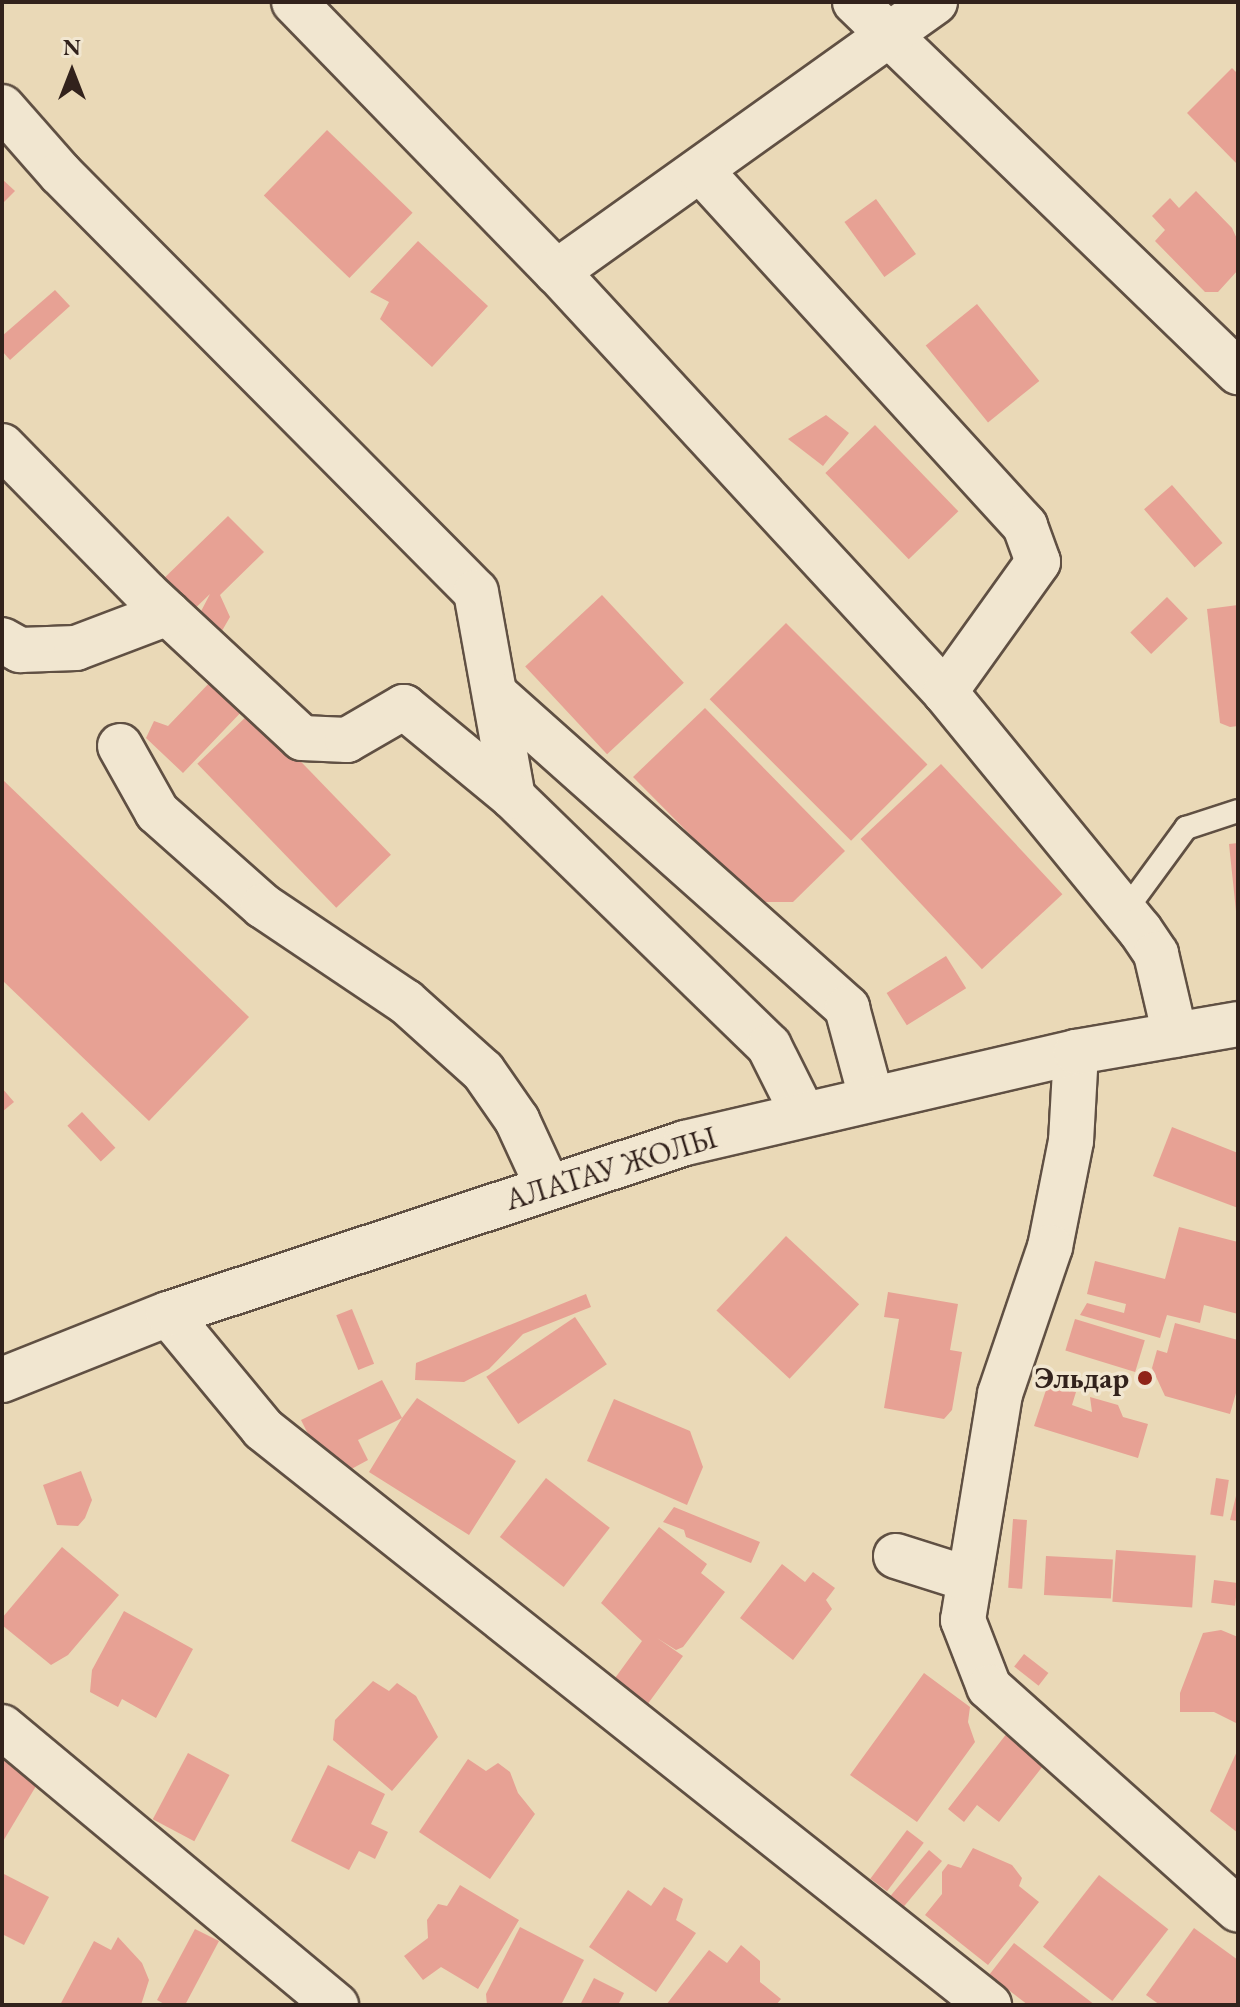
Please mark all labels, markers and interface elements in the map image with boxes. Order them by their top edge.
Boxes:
north arrow [32,32,112,112]
text: N [63,33,81,62]
street label: АЛАТАУ ЖОЛЫ [501,1120,721,1218]
place label: Эльдар [1034,1360,1129,1396]
marker: Эльдар [1136,1369,1154,1387]

